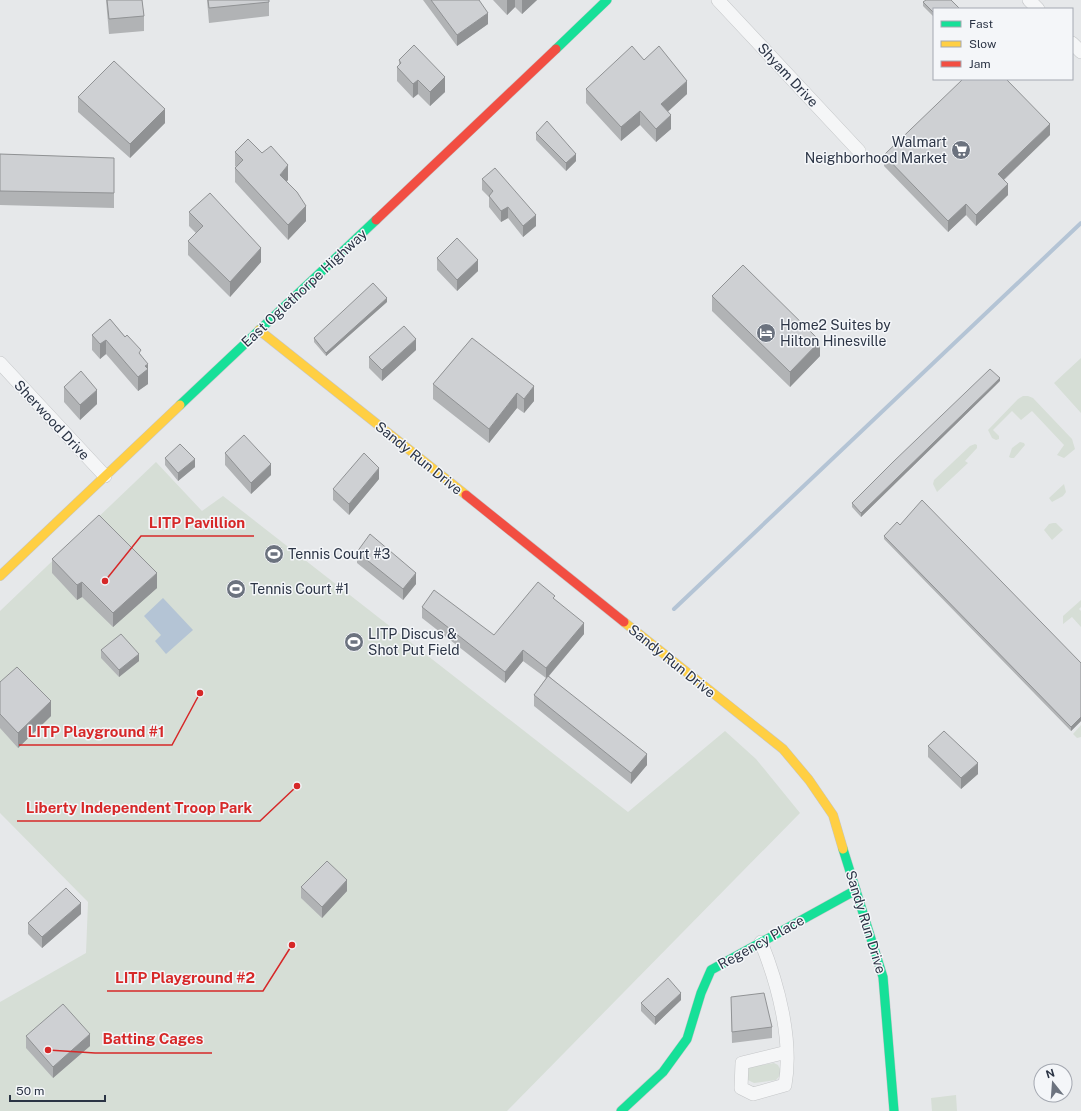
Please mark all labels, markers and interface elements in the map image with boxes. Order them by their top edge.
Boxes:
legend [933,8,1073,80]
text: Fast [969,17,994,31]
text: Slow [969,37,997,51]
street label: Shyam Drive [754,40,822,110]
text: Jam [969,57,991,71]
place label: Walmart Neighborhood Market [805,134,947,166]
supermarket icon: Walmart Neighborhood Market [950,139,972,161]
street label: East Oglethorpe Highway [238,225,370,350]
place label: Home2 Suites by Hilton Hinesville [780,317,891,349]
hotel icon: Home2 Suites by Hilton Hinesville [755,322,777,344]
street label: Sherwood Drive [11,377,93,463]
street label: Sandy Run Drive [372,418,466,498]
callout: LITP Pavillion [141,509,254,536]
text: LITP Pavillion [149,514,245,531]
sports icon: Tennis Court #3 [263,543,285,565]
place label: Tennis Court #3 [288,546,391,562]
sports icon: Tennis Court #1 [225,578,247,600]
place label: Tennis Court #1 [250,581,349,597]
street label: Sandy Run Drive [625,621,719,701]
place label: LITP Discus & Shot Put Field [368,626,460,658]
sports icon: LITP Discus & Shot Put Field [343,631,365,653]
callout: LITP Playground #1 [19,718,172,745]
text: LITP Playground #1 [28,723,164,740]
callout: Liberty Independent Troop Park [17,794,260,821]
text: Liberty Independent Troop Park [26,799,252,816]
street label: Sandy Run Drive [843,869,889,976]
street label: Regency Place [715,912,807,972]
callout: LITP Playground #2 [107,964,263,991]
text: LITP Playground #2 [115,969,255,986]
callout: Batting Cages [95,1026,212,1053]
text: Batting Cages [102,1030,204,1047]
north arrow [1033,1063,1073,1103]
text: N [1044,1066,1056,1080]
scale bar [10,1077,105,1103]
text: 50 m [16,1084,44,1098]

